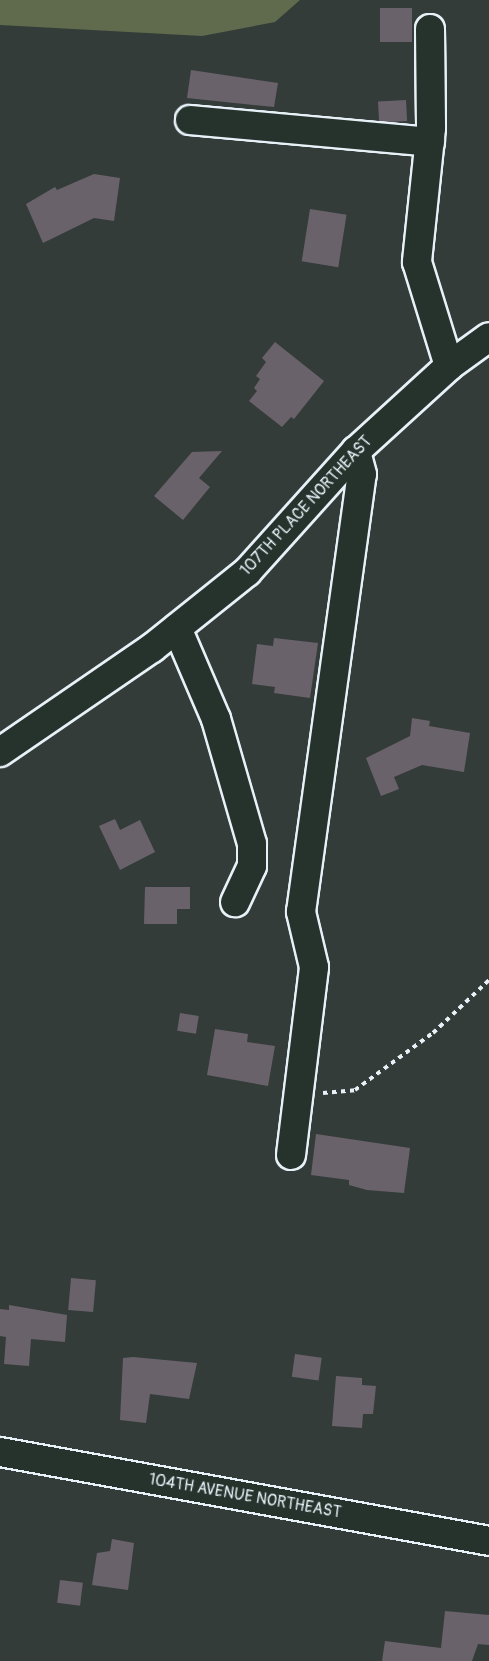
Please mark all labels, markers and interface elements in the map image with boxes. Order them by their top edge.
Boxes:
street label: 107TH PLACE NORTHEAST [236,432,376,580]
street label: 104TH AVENUE NORTHEAST [147,1470,343,1522]

